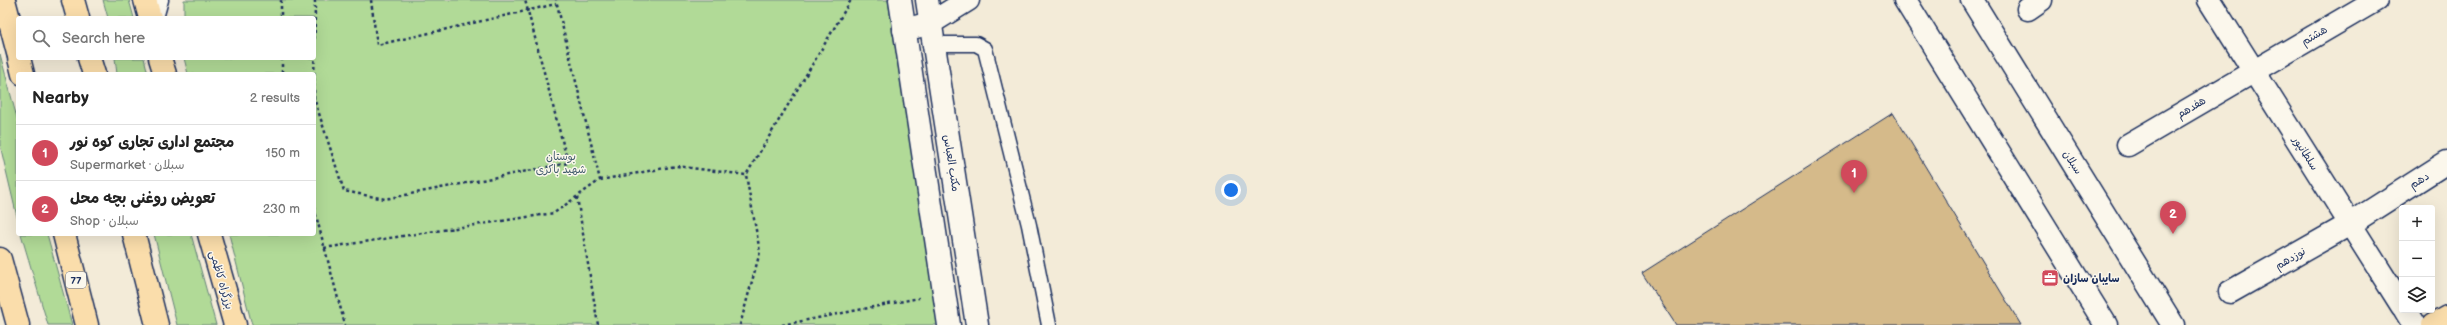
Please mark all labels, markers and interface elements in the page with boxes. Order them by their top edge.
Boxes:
search box [16,16,316,60]
street label: هشتم [2299,23,2331,50]
icon: search [30,27,52,49]
text: Search here [62,29,145,48]
text: Nearby [32,88,89,108]
text: 2 results [250,90,300,106]
street label: هفدهم [2174,94,2209,123]
text: مجتمع اداری تجاری کوه نور [70,133,234,152]
street label: سلطانپور [2289,133,2321,173]
street label: مکتب العباس [940,134,962,193]
text: 1 [42,145,48,161]
text: 150 m [266,145,300,161]
street label: سبلان [2059,148,2085,177]
park label: بوستان شهید باکری [536,150,586,177]
text: Supermarket · سبلان [70,157,185,173]
pin: 1 [1841,160,1867,193]
street label: دهم [2407,169,2433,193]
your location [1221,180,1241,200]
text: تعویض روغنی بچه محل [70,189,215,208]
text: 2 [41,201,49,217]
text: 230 m [263,201,300,217]
pin: 2 [2160,201,2186,234]
map controls [2399,205,2435,313]
button: + [2399,205,2435,241]
text: Shop · سبلان [70,213,139,229]
button: − [2399,241,2435,277]
street label: نوزدهم [2273,245,2309,274]
street label: بزرگراه کاظمی [206,249,236,311]
office icon: سایبان سازان [2040,268,2060,288]
road number: 77 [66,272,86,288]
place label: سایبان سازان [2063,272,2120,285]
button: layers [2399,277,2435,313]

